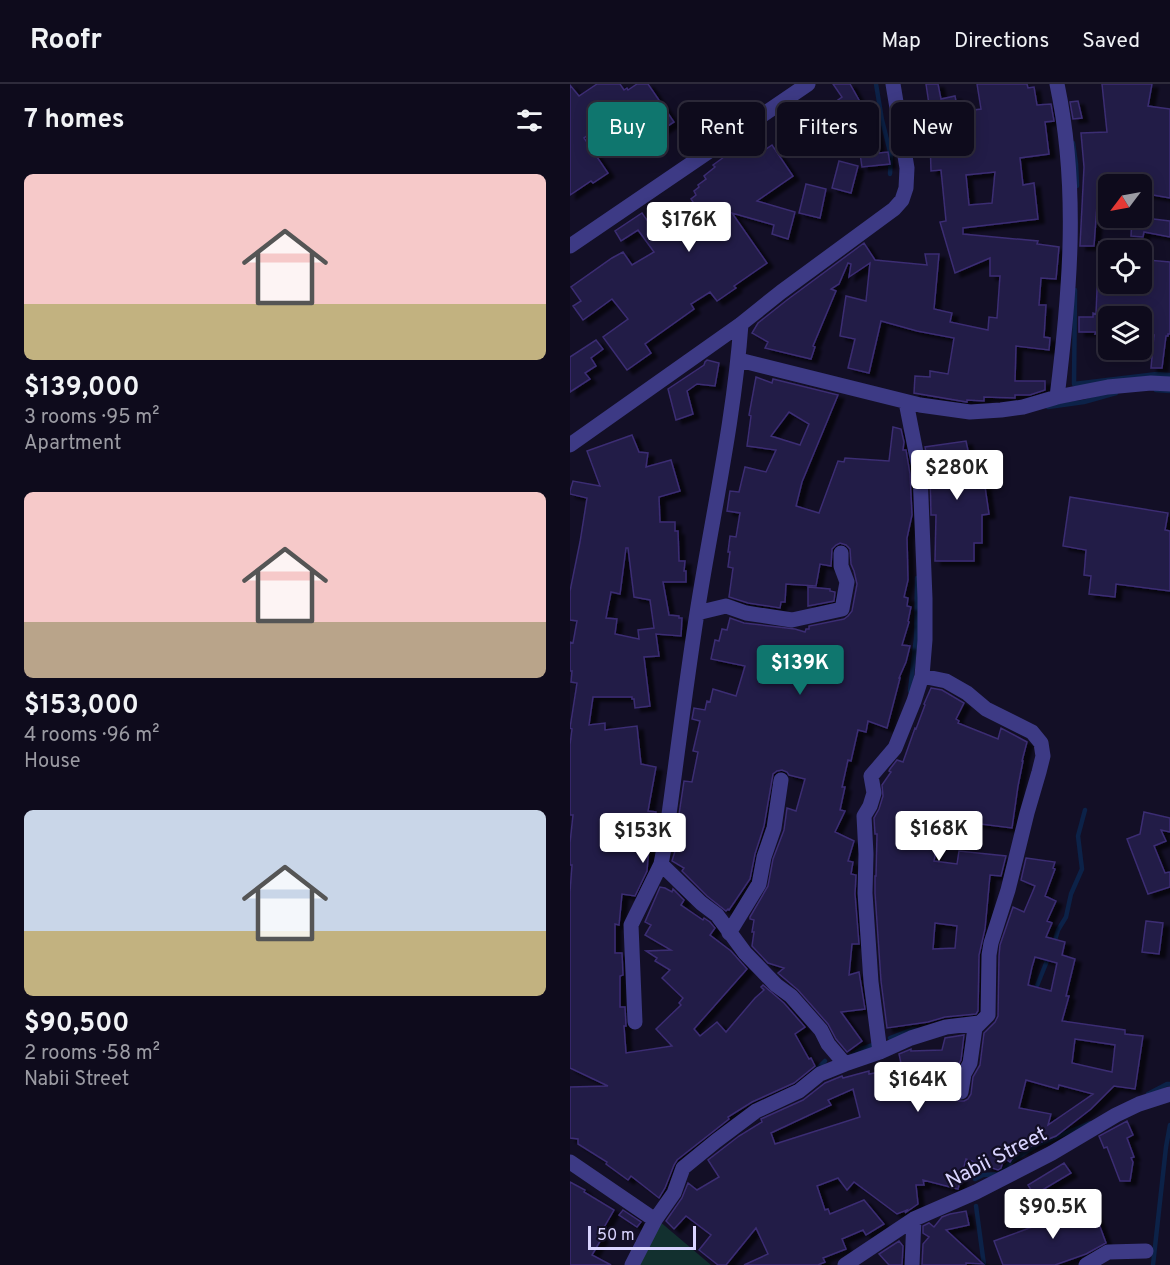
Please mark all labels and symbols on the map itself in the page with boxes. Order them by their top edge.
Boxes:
north arrow [1098,174,1152,228]
pin: $176K [647,202,731,253]
pin: $280K [915,450,999,501]
pin: $139K [758,645,842,696]
pin: $168K [897,811,981,862]
pin: $153K [601,813,685,864]
pin: $164K [876,1062,960,1113]
street label: Nabii Street [941,1121,1052,1195]
pin: $90.5K [1004,1189,1102,1240]
scale bar [588,1223,696,1250]

